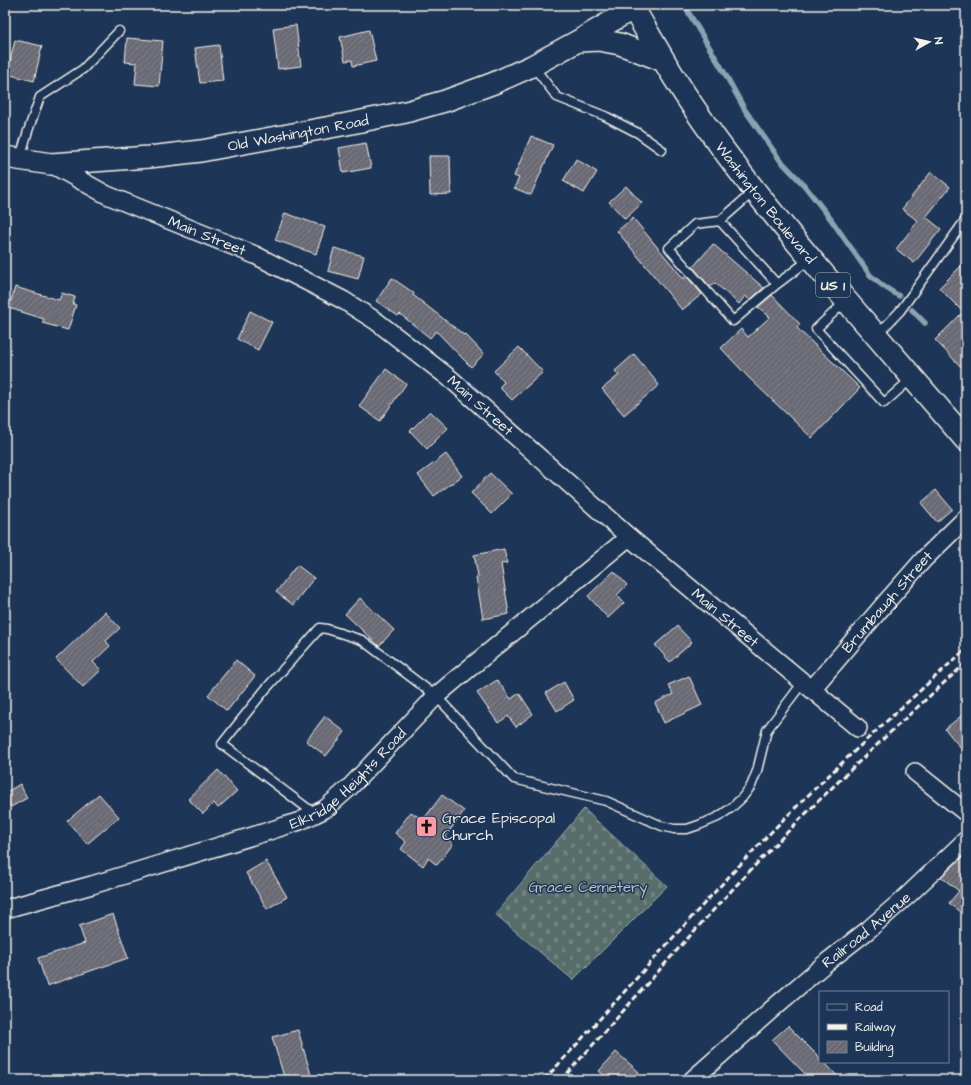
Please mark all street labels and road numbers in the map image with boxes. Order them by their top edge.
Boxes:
street label: Old Washington Road [226,110,371,157]
street label: Washington Boulevard [710,138,821,269]
street label: Main Street [165,211,249,261]
road number: US 1 [816,273,850,297]
street label: Main Street [442,371,518,441]
street label: Brumbaugh Street [837,546,938,658]
street label: Main Street [687,583,763,652]
street label: Elkridge Heights Road [287,723,412,835]
street label: Railroad Avenue [818,887,916,973]

